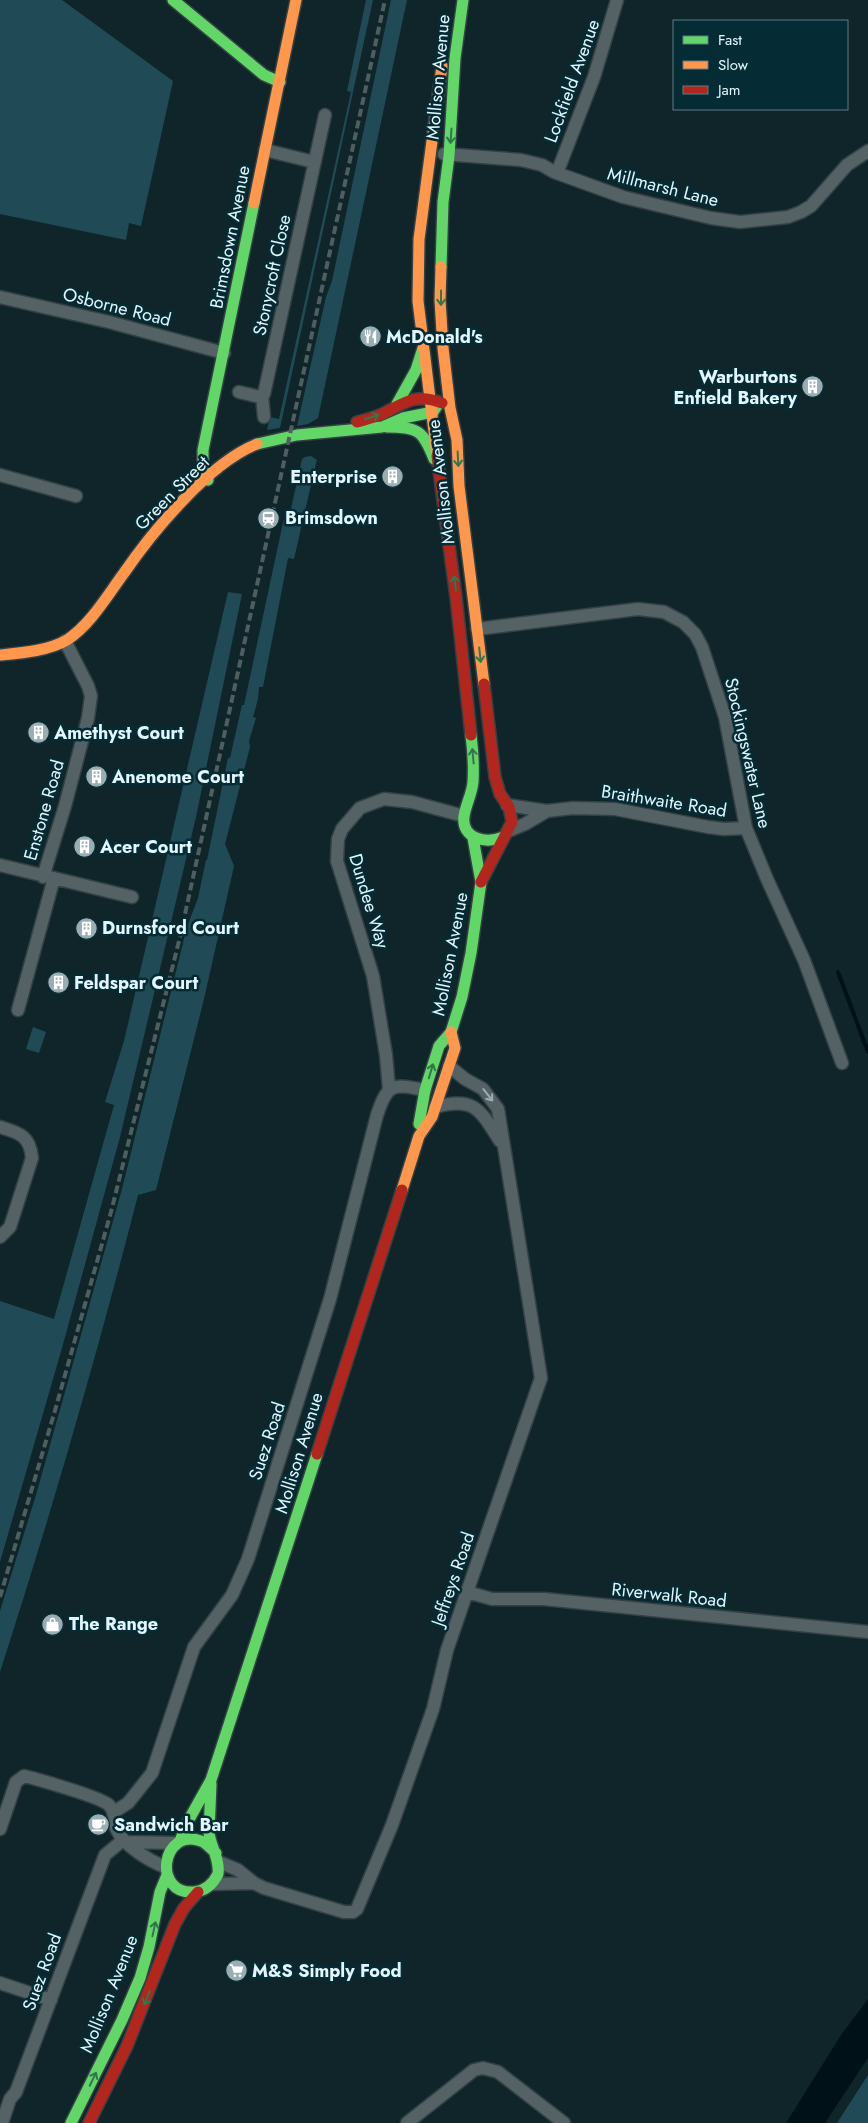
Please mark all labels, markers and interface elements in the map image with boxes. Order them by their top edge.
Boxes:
street label: Mollison Avenue [420,13,456,141]
street label: Lockfield Avenue [538,16,606,146]
legend [673,20,848,110]
text: Fast [718,29,742,51]
text: Slow [718,54,749,76]
text: Jam [716,79,741,101]
one-way arrow [446,127,456,143]
street label: Millmarsh Lane [605,161,721,213]
street label: Brimsdown Avenue [203,163,257,311]
street label: Stonycroft Close [246,212,298,338]
street label: Osborne Road [60,281,174,333]
one-way arrow [436,289,446,305]
place label: McDonald's [386,324,483,350]
restaurant icon: McDonald's [358,325,382,349]
place label: Warburtons Enfield Bakery [674,364,798,411]
building icon: Warburtons Enfield Bakery [801,375,825,399]
one-way arrow [364,411,380,421]
street label: Mollison Avenue [420,418,462,546]
street label: Green Street [129,449,216,536]
one-way arrow [453,450,463,466]
place label: Enterprise [290,464,377,490]
building icon: Enterprise [381,465,405,489]
place label: Brimsdown [285,505,378,531]
station icon: Brimsdown [257,506,281,530]
one-way arrow [449,576,459,592]
one-way arrow [475,647,485,663]
street label: Stockingswater Lane [718,675,778,831]
place label: Amethyst Court [53,720,184,746]
building icon: Amethyst Court [26,721,50,745]
one-way arrow [468,749,478,765]
street label: Enstone Road [17,757,71,863]
place label: Anenome Court [111,764,244,790]
building icon: Anenome Court [84,765,108,789]
street label: Braithwaite Road [599,778,729,824]
place label: Acer Court [99,834,192,860]
building icon: Acer Court [72,835,96,859]
street label: Dundee Way [342,850,396,952]
street label: Mollison Avenue [425,890,475,1018]
place label: Durnsford Court [102,915,239,941]
building icon: Durnsford Court [74,916,98,940]
place label: Feldspar Court [74,970,198,996]
building icon: Feldspar Court [46,971,70,995]
one-way arrow [427,1063,437,1079]
one-way arrow [482,1088,493,1101]
street label: Mollison Avenue [268,1389,330,1517]
street label: Suez Road [242,1399,292,1483]
street label: Jeffreys Road [424,1528,481,1632]
street label: Riverwalk Road [610,1576,728,1614]
place label: The Range [69,1611,158,1637]
shop icon: The Range [41,1612,65,1636]
place label: Sandwich Bar [114,1812,229,1838]
cafe icon: Sandwich Bar [86,1813,110,1837]
one-way arrow [149,1922,159,1938]
street label: Suez Road [16,1930,68,2014]
street label: Mollison Avenue [73,1931,145,2057]
place label: M&S Simply Food [252,1958,402,1984]
supermarket icon: M&S Simply Food [224,1959,248,1983]
one-way arrow [142,1990,151,2005]
one-way arrow [89,2072,98,2087]

